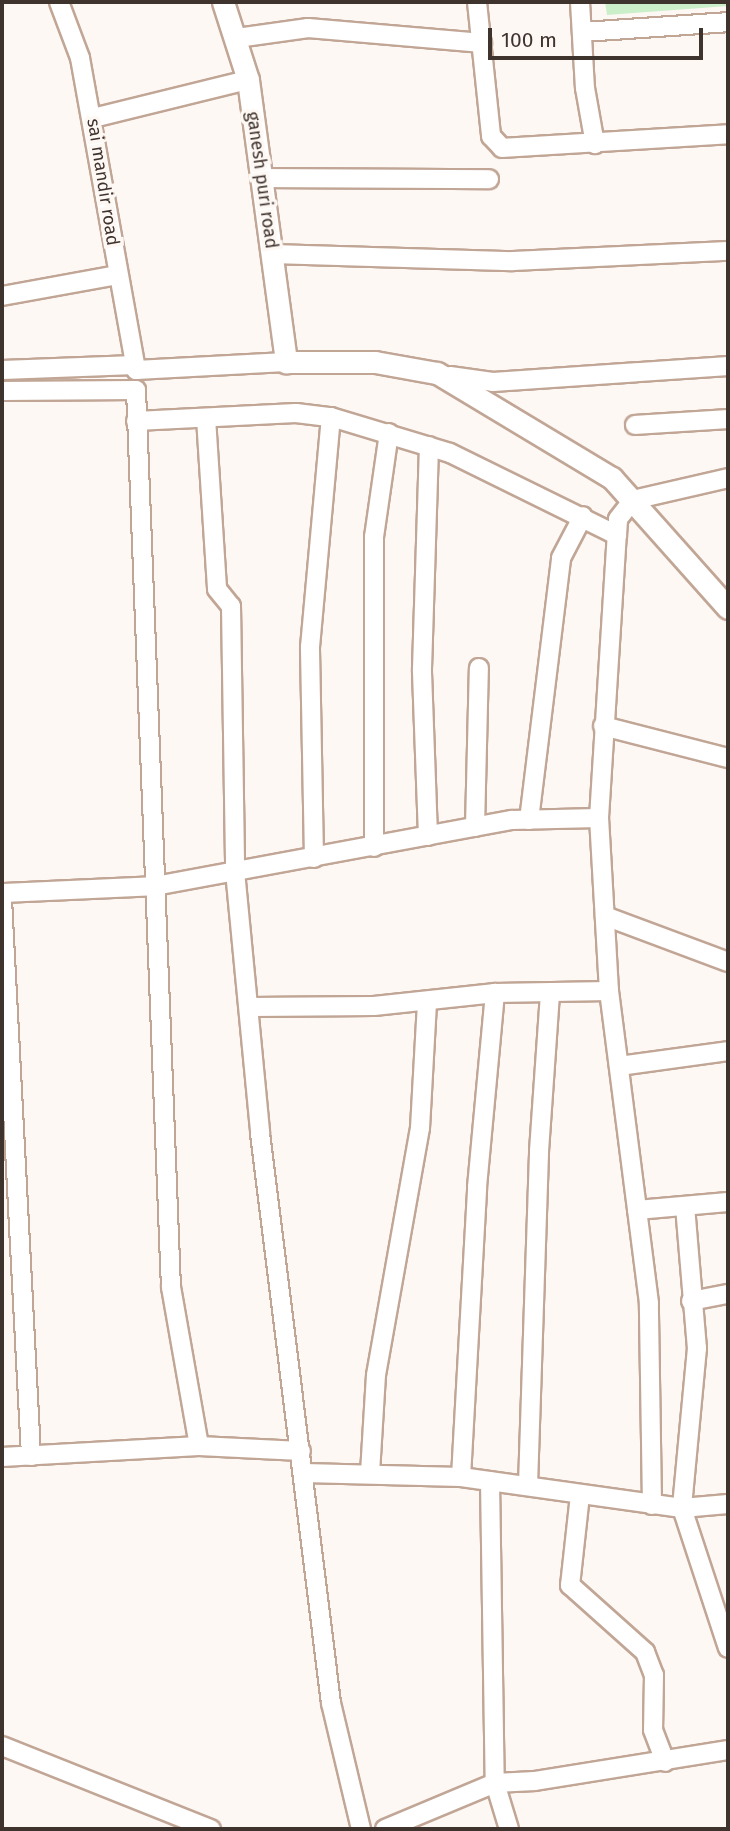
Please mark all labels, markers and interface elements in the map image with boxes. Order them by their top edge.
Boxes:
scale bar [492,14,707,58]
text: 100 m [501,27,557,53]
street label: ganesh puri road [242,110,282,250]
street label: sai mandir road [82,117,124,247]

